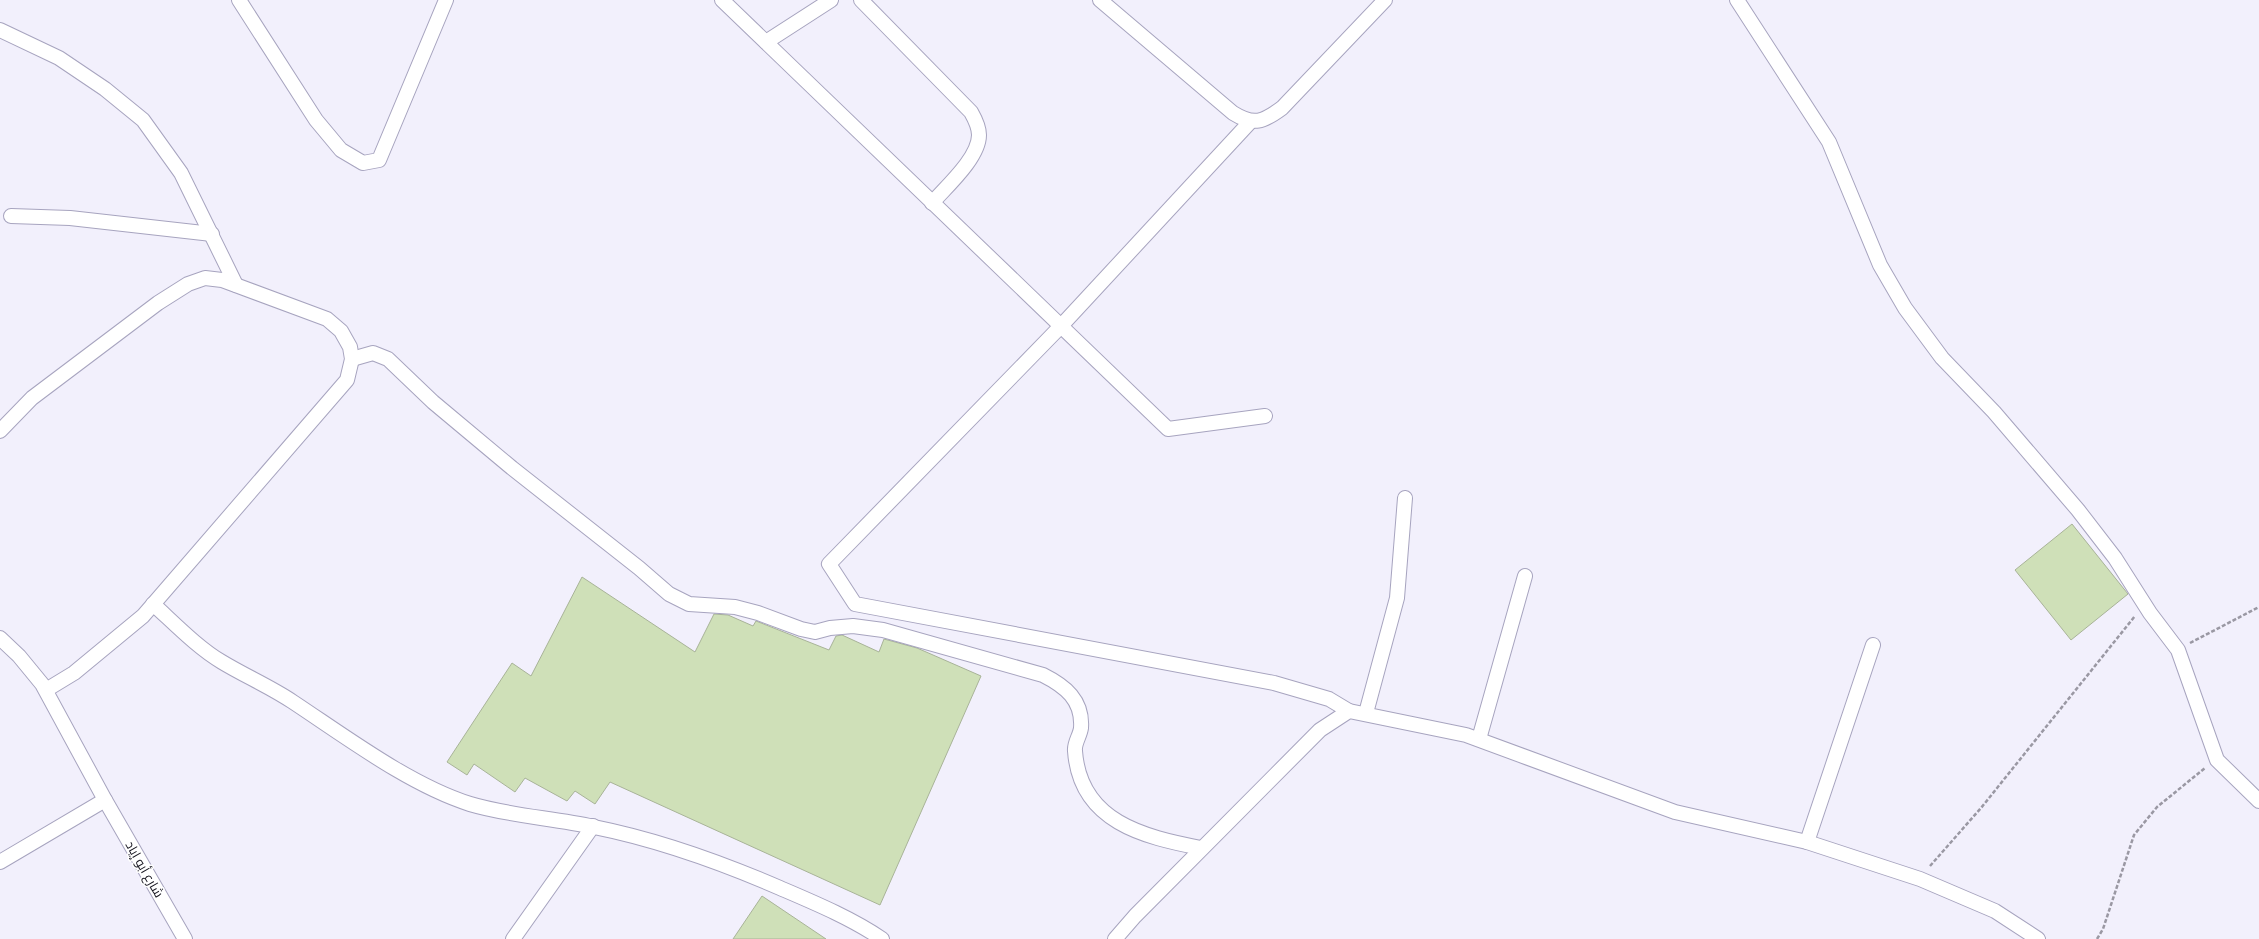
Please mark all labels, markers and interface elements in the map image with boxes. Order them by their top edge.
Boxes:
street label: شارع أبو إياد [122,838,168,901]

